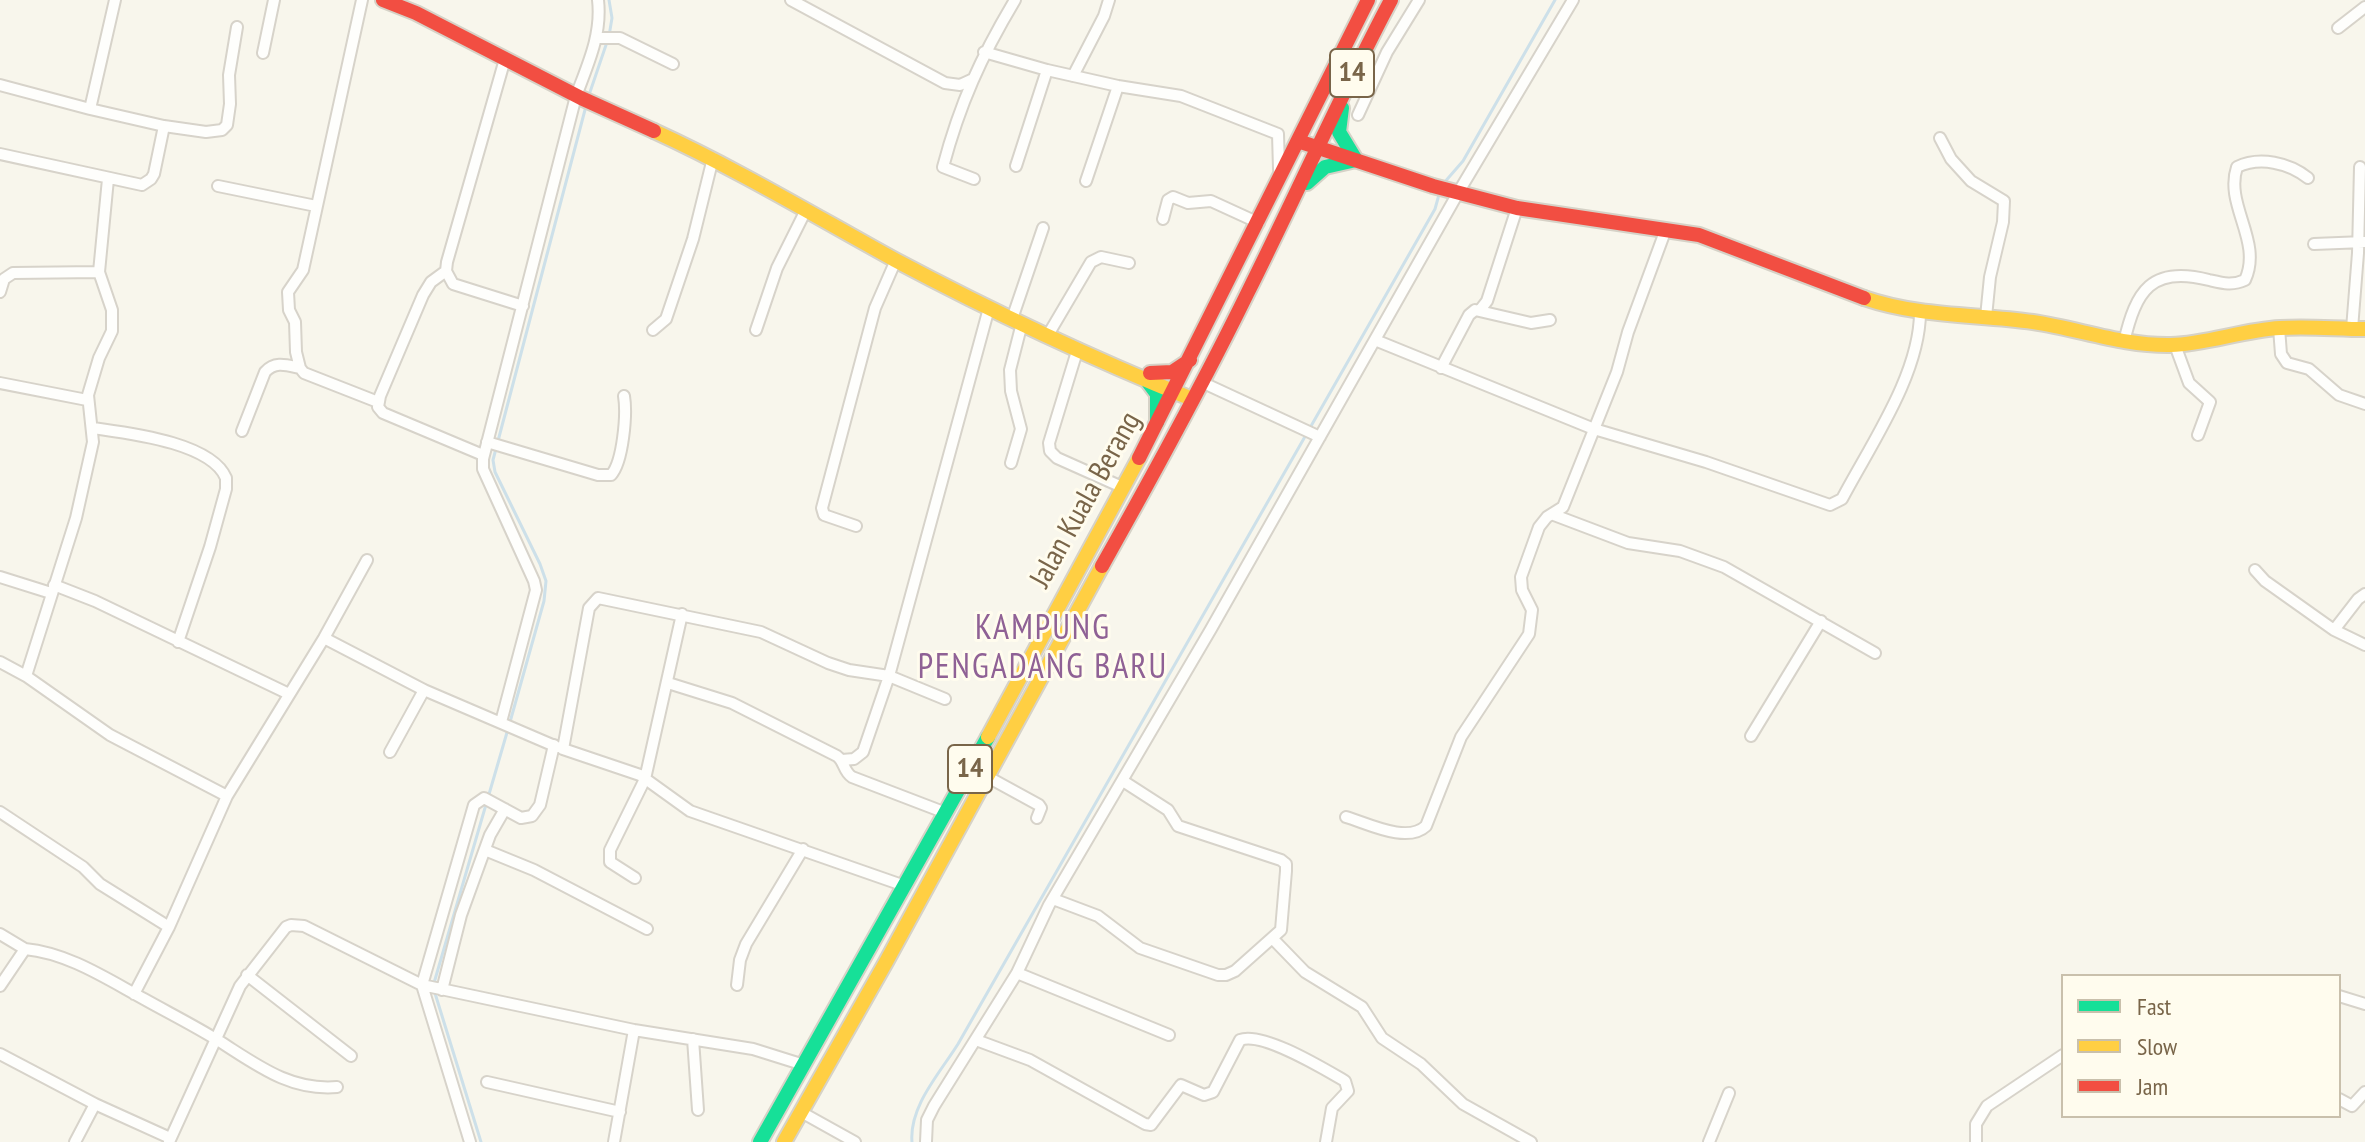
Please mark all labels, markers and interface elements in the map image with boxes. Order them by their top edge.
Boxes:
road number: 14 [1330,49,1374,97]
street label: Jalan Kuala Berang [1023,406,1149,594]
district label: KAMPUNG PENGADANG BARU [918,609,1168,688]
road number: 14 [948,745,992,793]
legend [2061,974,2341,1118]
text: Fast [2137,991,2171,1022]
text: Slow [2137,1031,2177,1062]
text: Jam [2137,1071,2168,1102]

